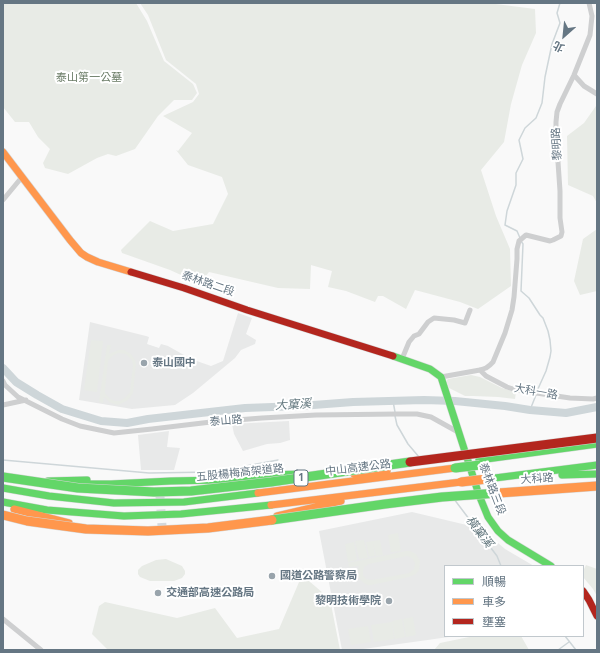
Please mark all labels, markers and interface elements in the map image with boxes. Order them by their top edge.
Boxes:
north arrow [544,16,584,56]
text: 北 [550,38,567,56]
park label: 泰山第一公墓 [56,71,122,85]
street label: 黎明路 [550,127,564,161]
street label: 泰林路二段 [180,269,236,299]
place label: 泰山國中 [152,356,196,370]
marker: 泰山國中 [139,358,149,368]
street label: 大科一路 [513,382,559,402]
water label: 大窠溪 [275,397,311,413]
street label: 泰山路 [209,413,243,429]
street label: 中山高速公路 [324,457,392,479]
street label: 泰林路三段 [476,461,508,517]
street label: 五股楊梅高架道路 [196,462,284,484]
road number: 1 [294,470,308,486]
street label: 大科路 [520,471,554,487]
water label: 橫窠溪 [462,513,496,551]
legend [444,565,584,637]
place label: 國道公路警察局 [280,569,357,583]
marker: 國道公路警察局 [267,571,277,581]
text: 順暢 [482,573,506,590]
place label: 交通部高速公路局 [166,586,254,600]
marker: 交通部高速公路局 [153,588,163,598]
text: 車多 [482,593,506,610]
place label: 黎明技術學院 [315,594,381,608]
marker: 黎明技術學院 [384,596,394,606]
text: 壅塞 [482,613,506,630]

